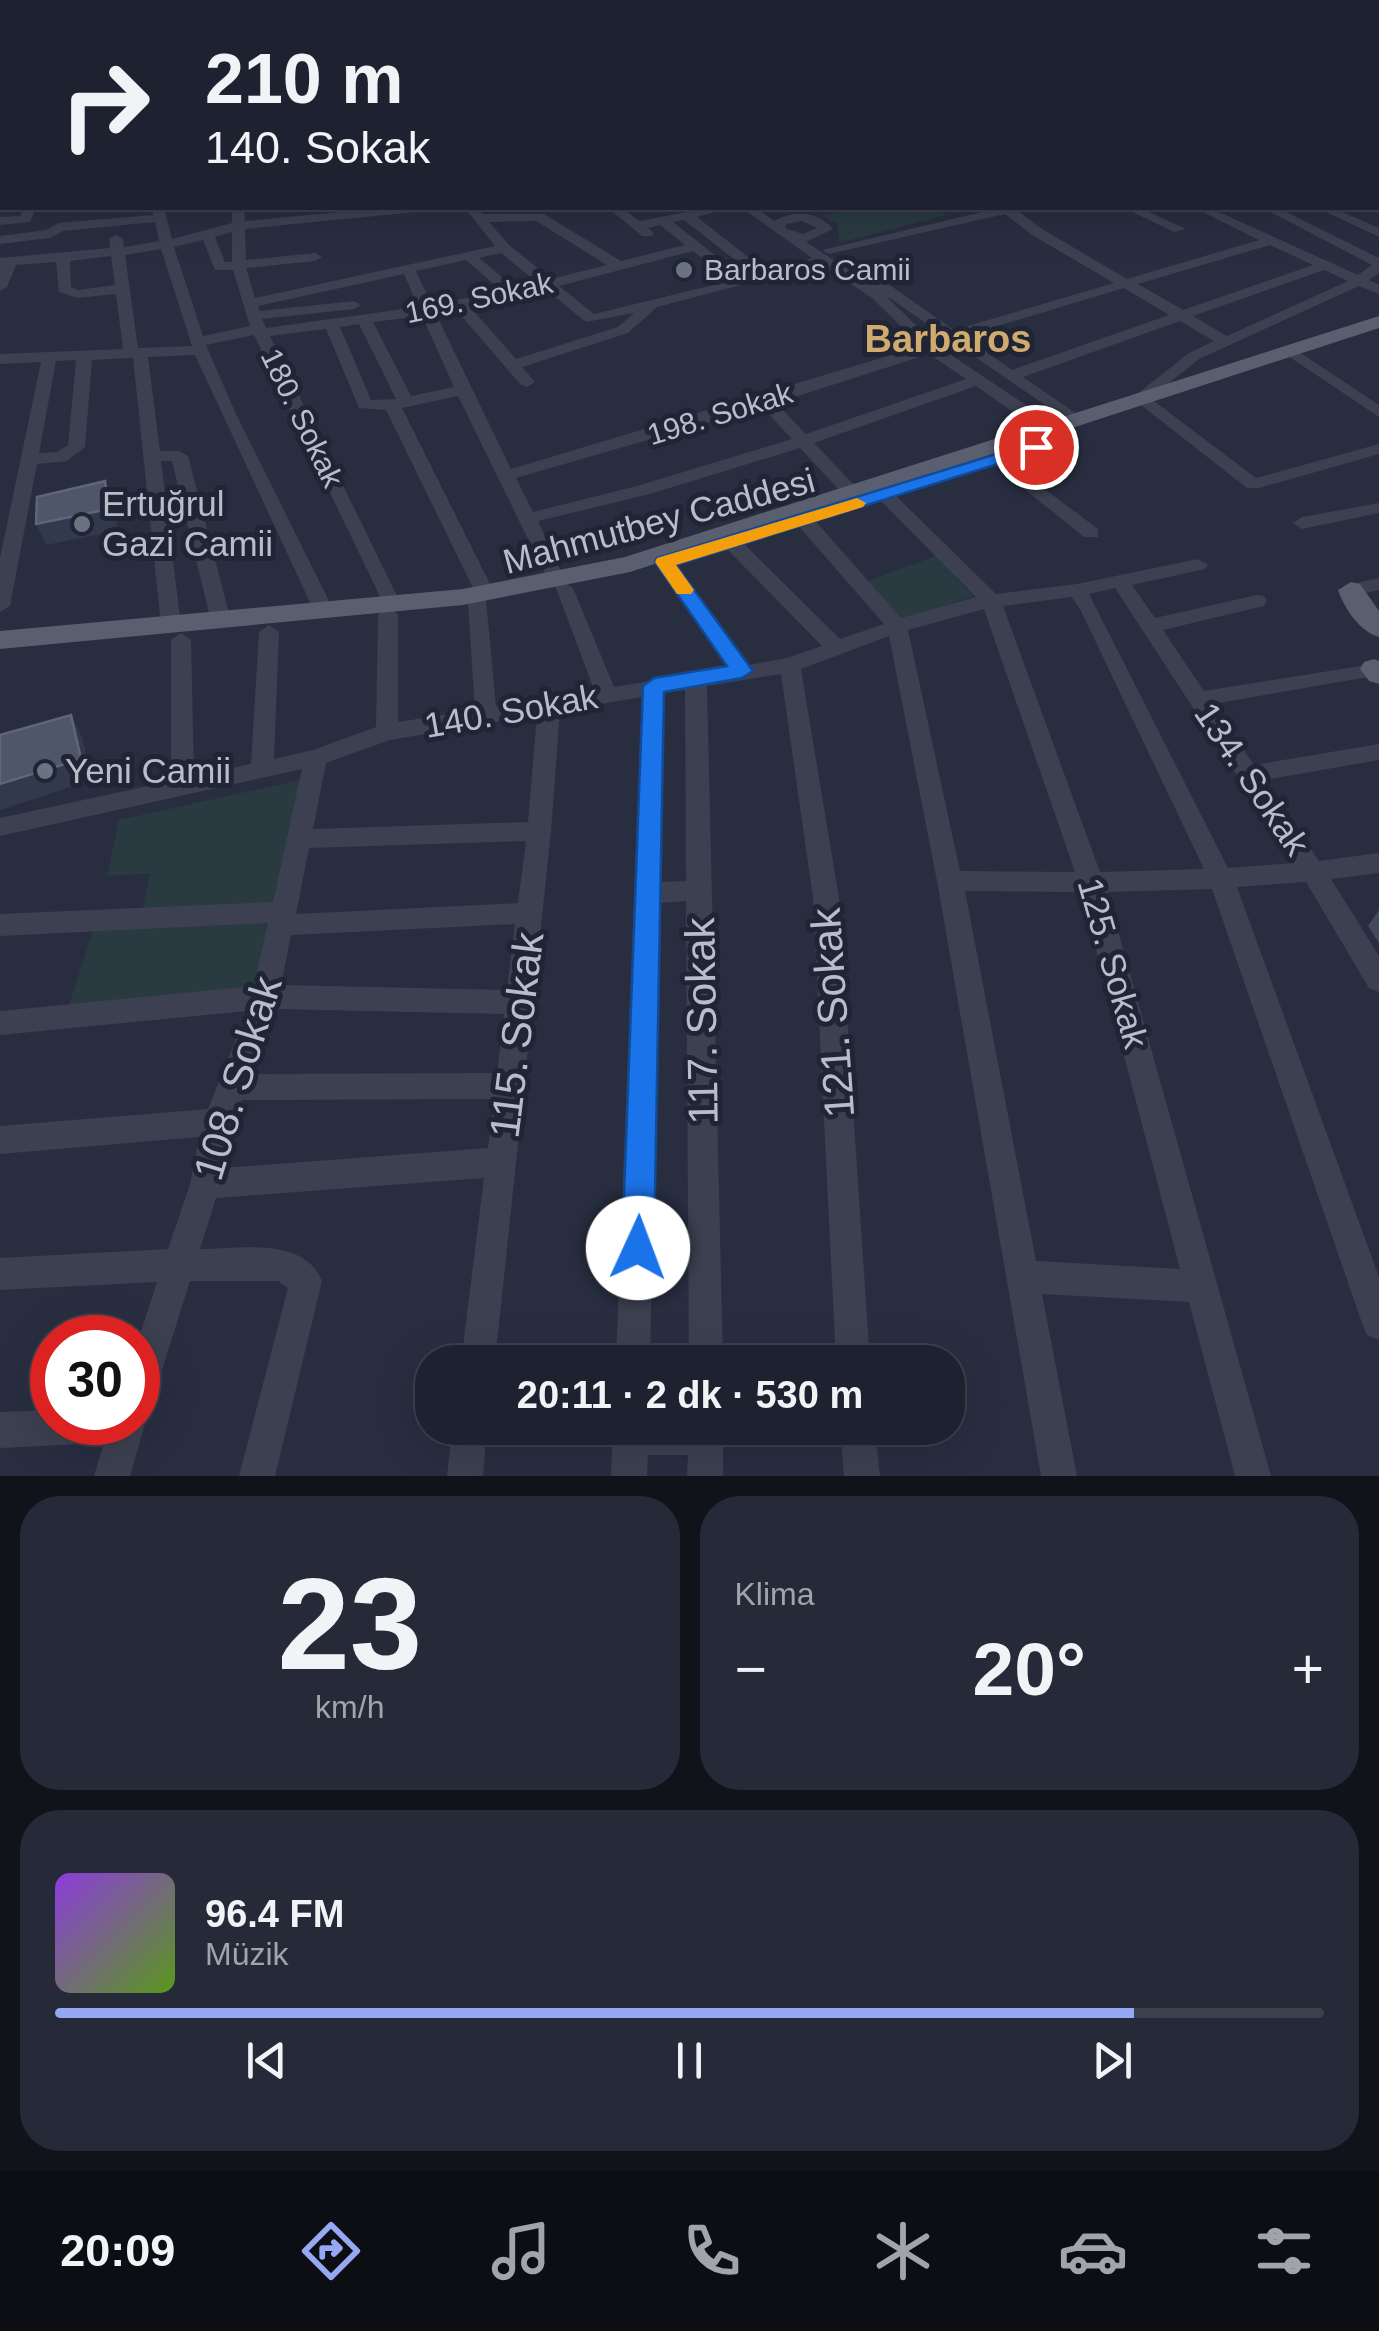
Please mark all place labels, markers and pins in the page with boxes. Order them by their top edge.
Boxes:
place label: Barbaros Camii [704,253,911,286]
marker: Barbaros Camii [673,259,695,281]
pin [994,405,1079,490]
place label: Ertuğrul Gazi Camii [102,484,273,563]
marker: Ertuğrul Gazi Camii [71,513,93,535]
place label: Yeni Camii [65,751,231,790]
marker: Yeni Camii [34,760,56,782]

